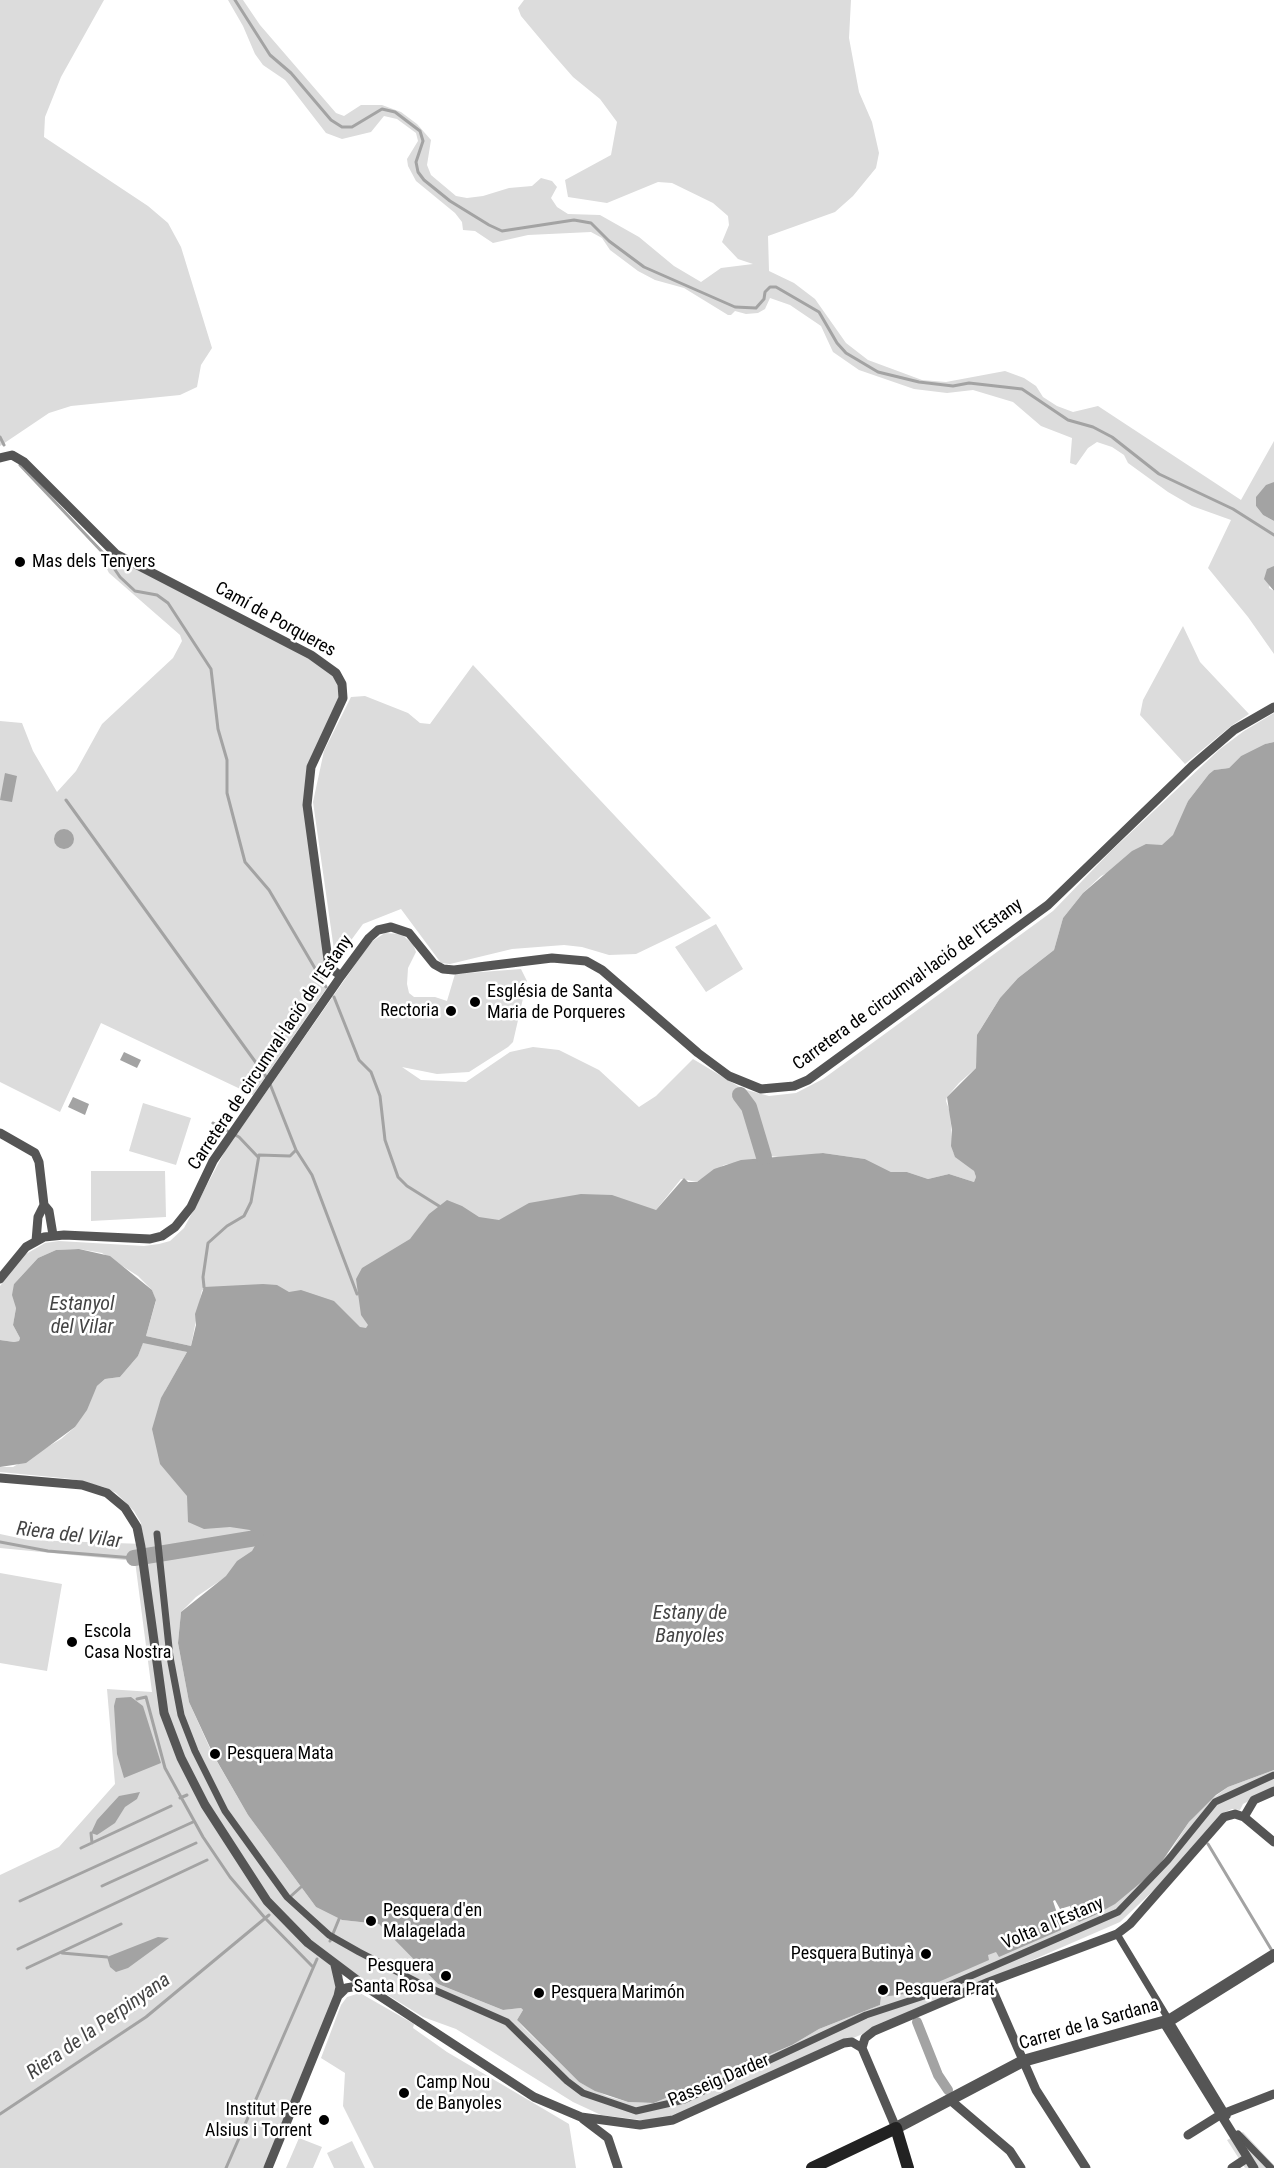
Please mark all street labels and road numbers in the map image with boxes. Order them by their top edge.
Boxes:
street label: Camí de Porqueres [211,578,339,662]
street label: Carretera de circumval·lació de l'Estany [789,894,1027,1076]
street label: Carretera de circumval·lació de l'Estany [184,931,358,1175]
street label: Volta a l'Estany [999,1893,1107,1955]
street label: Carrer de la Sardana [1017,1995,1161,2055]
street label: Passeig Darder [665,2050,773,2112]

